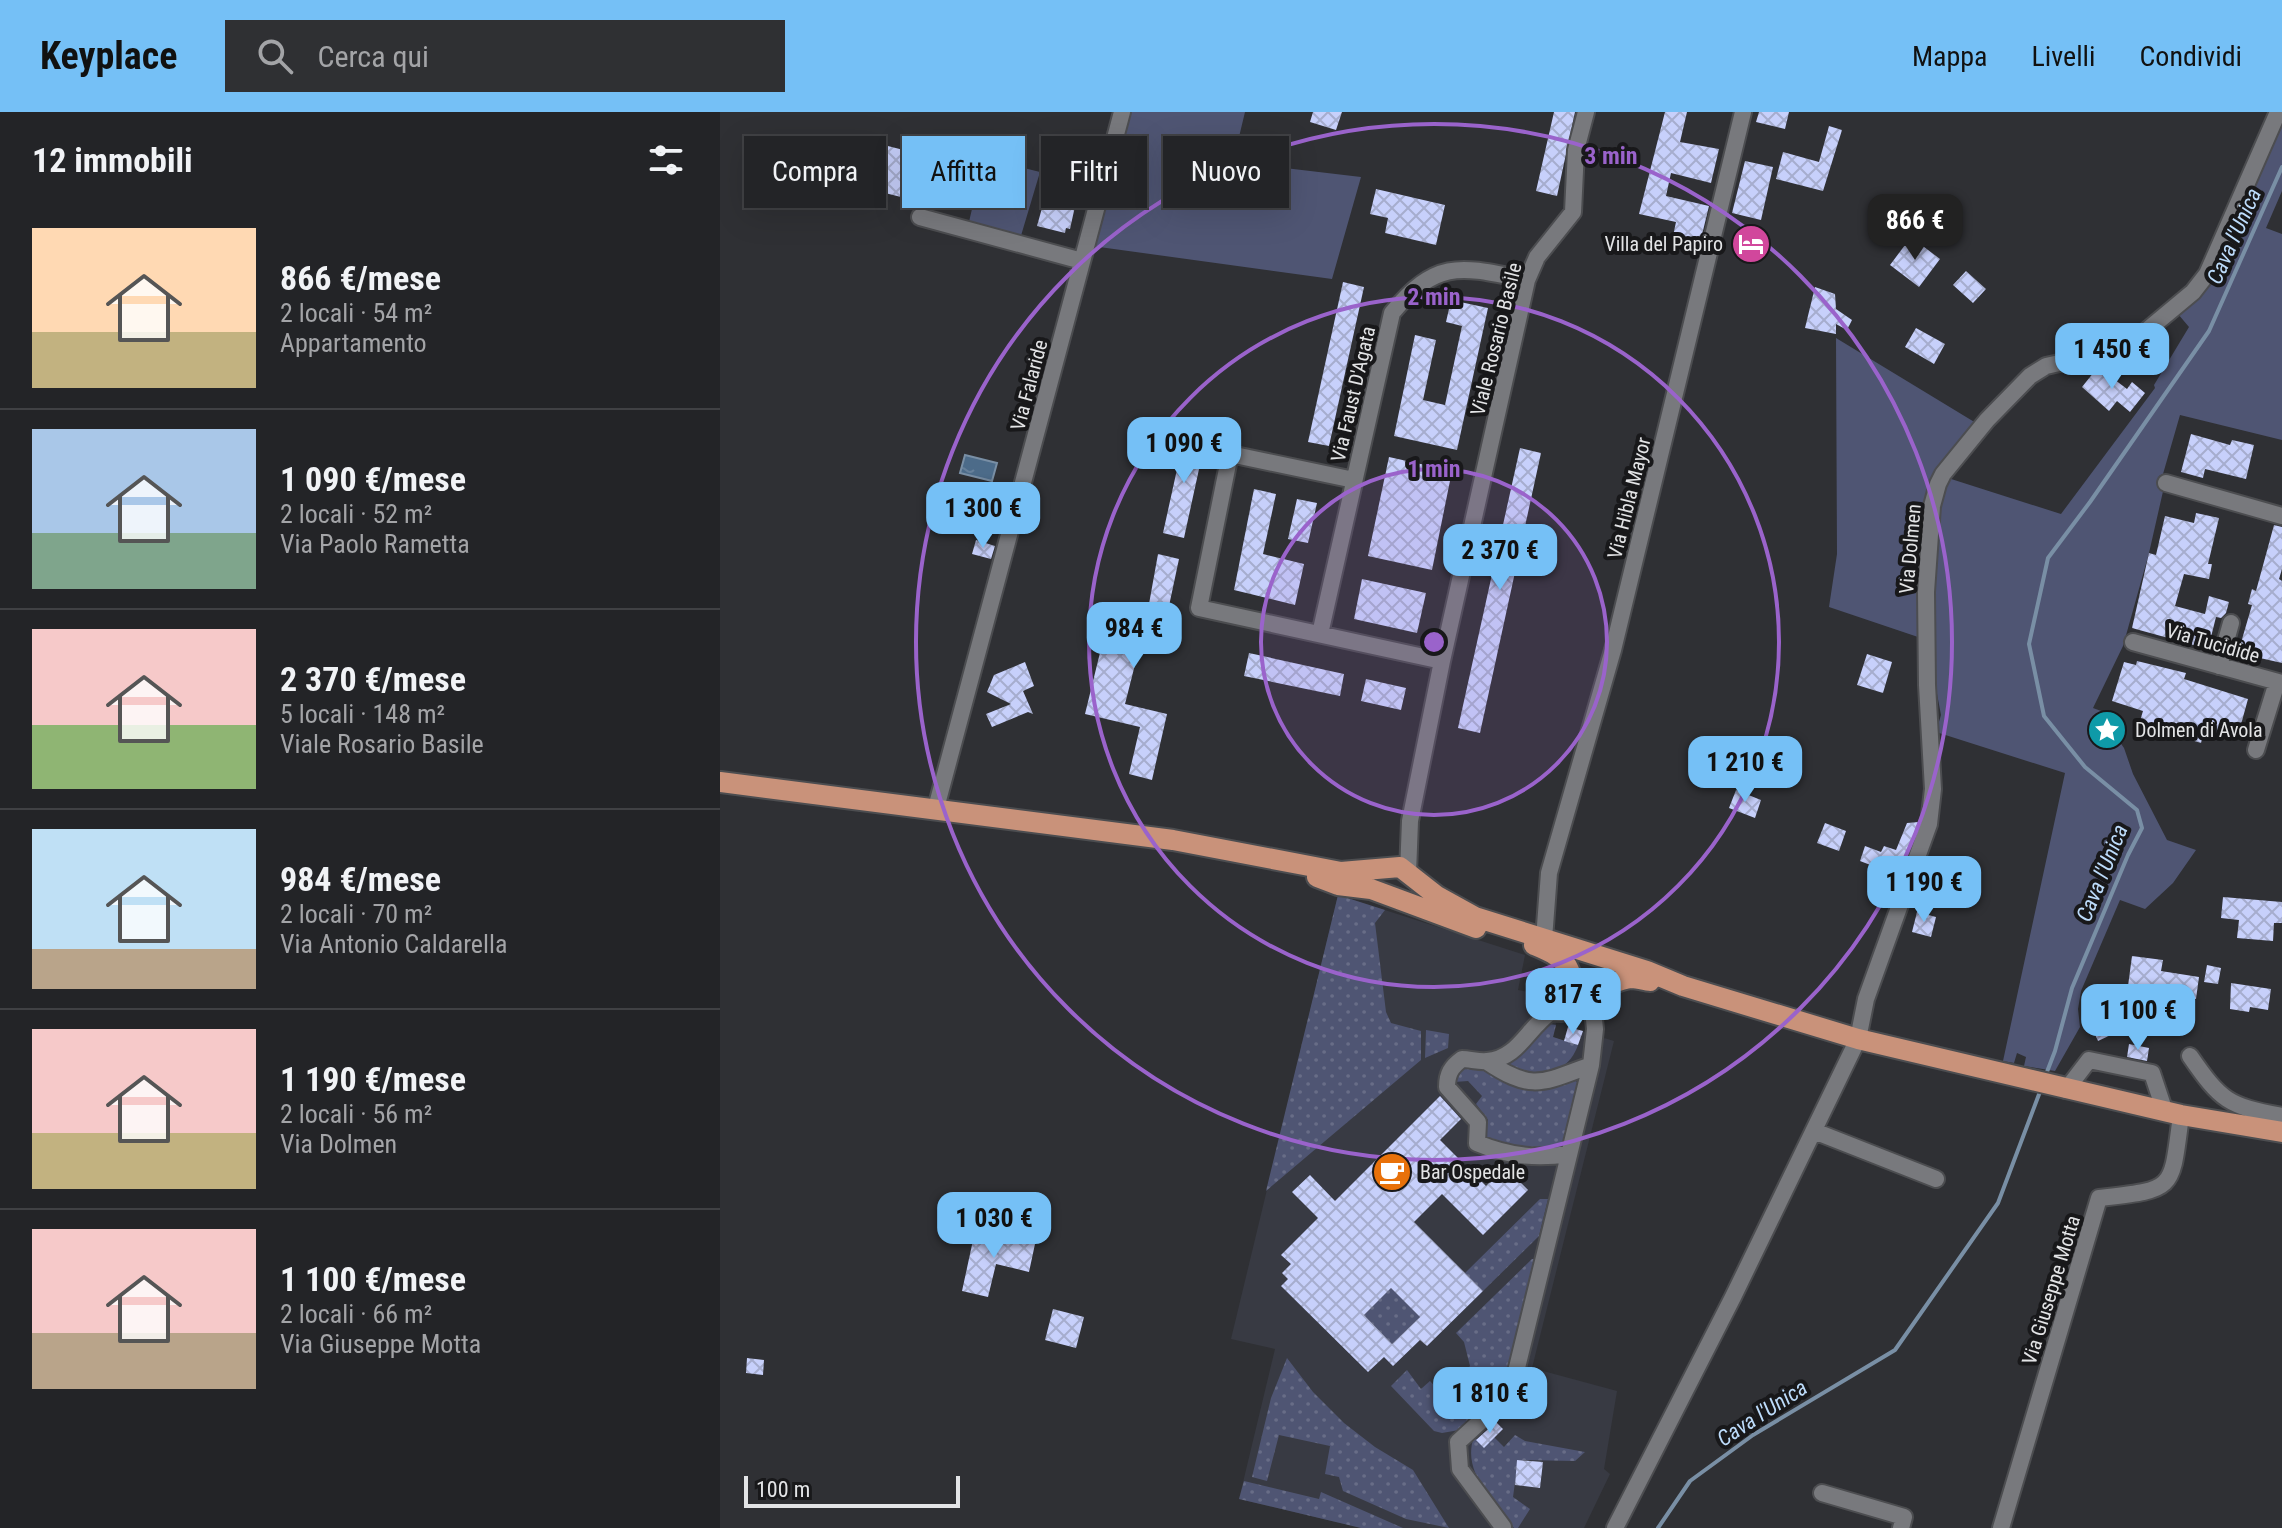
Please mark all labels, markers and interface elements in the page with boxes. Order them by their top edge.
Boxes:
search box [225,20,785,92]
text: Keyplace [40,34,177,78]
icon: search [253,34,297,78]
text: Cerca qui [317,39,429,74]
text: Mappa [1912,40,1988,73]
text: Livelli [2032,40,2095,73]
text: Condividi [2139,40,2242,73]
chip: Compra [744,136,886,208]
chip: Affitta [902,136,1025,208]
chip: Filtri [1041,136,1147,208]
chip: Nuovo [1163,136,1289,208]
icon: filters [644,138,688,182]
text: 12 immobili [32,140,193,180]
text: 3 min [1584,142,1638,170]
water label: Cava l'Unica [2202,184,2266,288]
pin: 866 € [1859,194,1971,262]
text: 866 € [1886,205,1944,235]
hotel icon: Villa del Papiro [1730,223,1772,265]
place label: Villa del Papiro [1604,232,1723,256]
text: 866 €/mese [280,258,441,298]
icon: home [96,260,192,356]
street label: Viale Rosario Basile [1465,260,1527,418]
text: 2 min [1407,283,1461,311]
text: 2 locali · 54 m² [280,298,432,328]
pin: 1 450 € [2038,323,2186,391]
street label: Via Faust D'Agata [1326,324,1380,464]
text: Appartamento [280,328,427,358]
text: 1 450 € [2073,334,2151,364]
street label: Via Falaride [1005,337,1053,433]
pin: 1 090 € [1110,417,1258,485]
text: 1 090 € [1145,428,1223,458]
street label: Via Hibla Mayor [1602,435,1656,561]
text: 1 min [1407,455,1461,483]
text: 1 090 €/mese [280,459,466,499]
icon: home [96,461,192,557]
pin: 1 300 € [909,482,1057,550]
text: 1 300 € [944,493,1022,523]
text: 2 locali · 52 m² [280,499,432,529]
street label: Via Dolmen [1894,503,1926,595]
pin: 2 370 € [1426,524,1574,592]
text: Via Paolo Rametta [280,529,470,559]
text: 2 370 € [1461,535,1539,565]
pin: 984 € [1078,602,1190,670]
text: 984 € [1105,613,1163,643]
street label: Via Tucidide [2163,618,2263,668]
centre of rings [1420,628,1448,656]
text: 2 370 €/mese [280,659,466,699]
icon: home [96,661,192,757]
text: 5 locali · 148 m² [280,699,445,729]
place icon: Dolmen di Avola [2086,709,2128,751]
place label: Dolmen di Avola [2135,718,2263,742]
text: Viale Rosario Basile [280,729,484,759]
pin: 1 210 € [1671,736,1819,804]
text: 1 210 € [1706,747,1784,777]
water label: Cava l'Unica [2071,821,2133,925]
pin: 1 190 € [1850,856,1998,924]
text: 984 €/mese [280,859,441,899]
icon: home [96,861,192,957]
text: 1 190 € [1885,867,1963,897]
text: 2 locali · 70 m² [280,899,432,929]
text: Via Antonio Caldarella [280,929,507,959]
pin: 817 € [1517,968,1629,1036]
text: 817 € [1544,979,1602,1009]
pin: 1 100 € [2064,984,2212,1052]
text: 1 100 € [2099,995,2177,1025]
text: 1 190 €/mese [280,1059,466,1099]
icon: home [96,1061,192,1157]
text: 2 locali · 56 m² [280,1099,432,1129]
text: Via Dolmen [280,1129,397,1159]
cafe icon: Bar Ospedale [1371,1151,1413,1193]
place label: Bar Ospedale [1420,1160,1525,1184]
pin: 1 030 € [920,1192,1068,1260]
text: 1 030 € [955,1203,1033,1233]
street label: Via Giuseppe Motta [2017,1212,2085,1368]
text: 1 100 €/mese [280,1259,466,1299]
icon: home [96,1261,192,1357]
text: 2 locali · 66 m² [280,1299,432,1329]
text: Via Giuseppe Motta [280,1329,481,1359]
pin: 1 810 € [1416,1367,1564,1435]
water label: Cava l'Unica [1712,1375,1812,1451]
text: 1 810 € [1451,1378,1529,1408]
scale bar [744,1472,960,1508]
text: 100 m [756,1477,810,1502]

